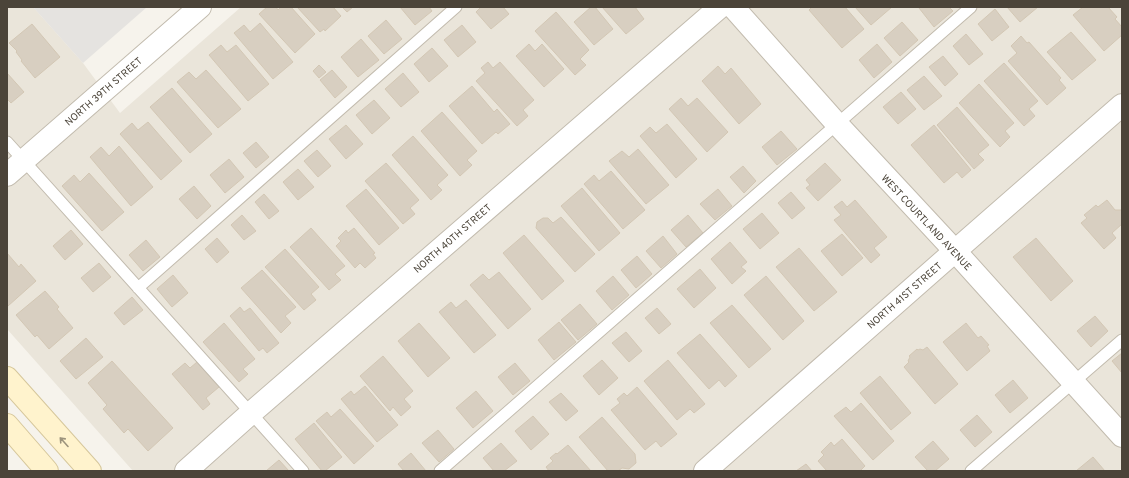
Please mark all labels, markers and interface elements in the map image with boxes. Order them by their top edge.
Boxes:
street label: NORTH 39TH STREET [63,55,146,129]
street label: WEST COURTLAND AVENUE [878,172,974,274]
street label: NORTH 40TH STREET [411,202,495,277]
street label: NORTH 41ST STREET [865,260,945,332]
one-way arrow [59,437,69,447]

